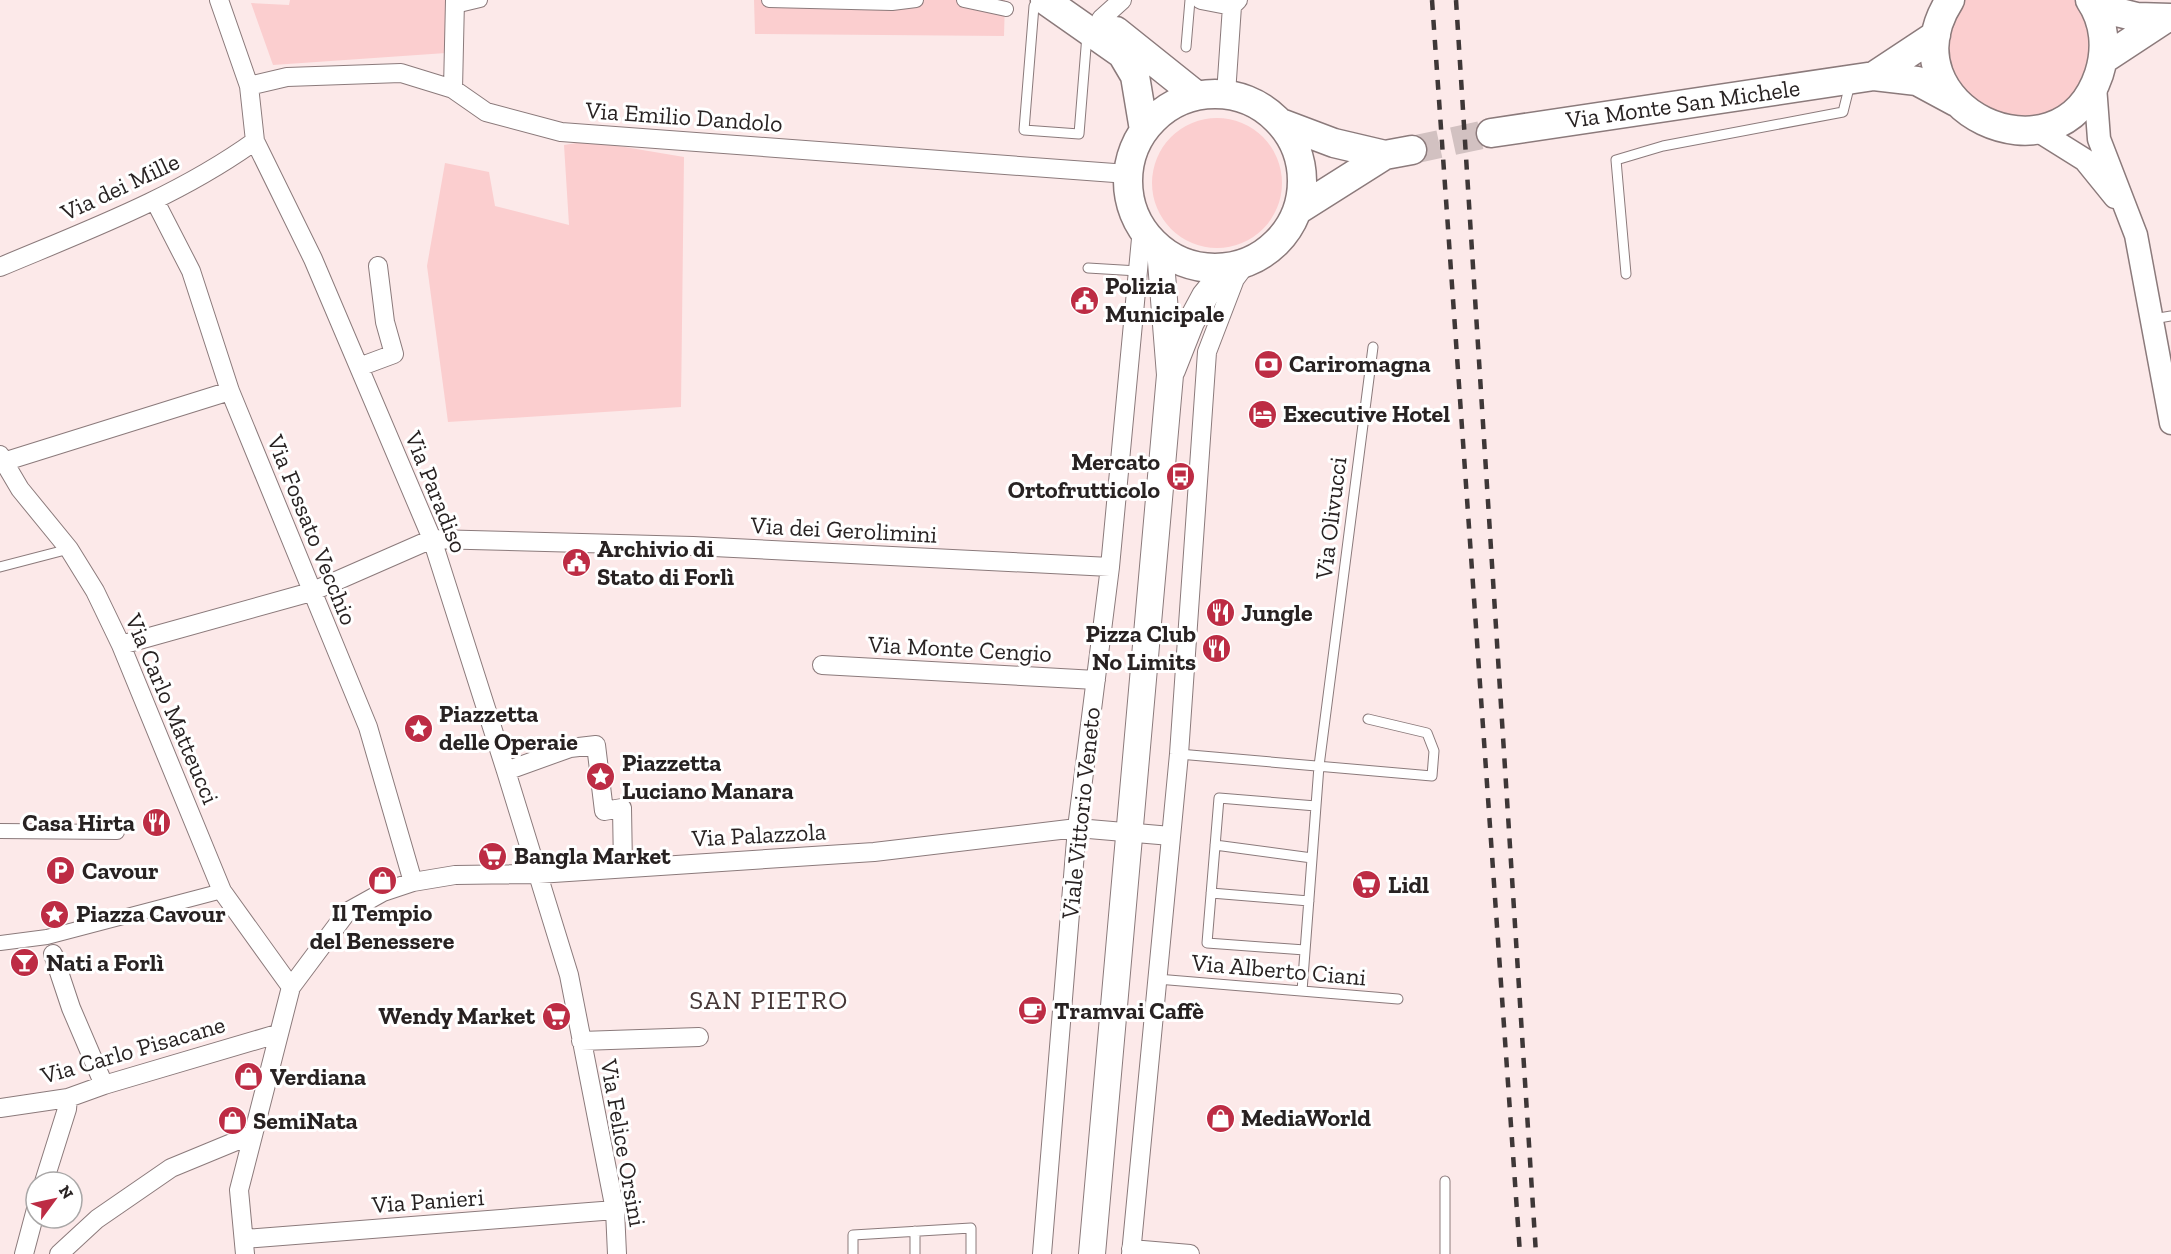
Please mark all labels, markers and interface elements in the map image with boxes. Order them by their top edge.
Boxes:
street label: Via Monte San Michele [1563,73,1802,134]
street label: Via Emilio Dandolo [583,95,784,138]
street label: Via dei Mille [55,146,184,227]
place label: Polizia Municipale [1105,271,1225,328]
public building icon: Polizia Municipale [1068,284,1100,316]
bank icon: Cariromagna [1252,348,1284,380]
place label: Cariromagna [1289,349,1431,378]
hotel icon: Executive Hotel [1246,398,1278,430]
place label: Executive Hotel [1283,399,1450,428]
street label: Via Paradiso [399,426,474,557]
street label: Via Fossato Vecchio [261,430,364,629]
place label: Mercato Ortofrutticolo [1008,447,1160,504]
street label: Via Olivucci [1308,455,1352,582]
bus stop icon: Mercato Ortofrutticolo [1165,460,1197,492]
street label: Via dei Gerolimini [749,510,938,549]
place label: Archivio di Stato di Forlì [597,534,734,591]
public building icon: Archivio di Stato di Forlì [560,547,592,579]
restaurant icon: Jungle [1204,597,1236,629]
place label: Jungle [1241,598,1313,627]
street label: Via Carlo Matteucci [119,608,226,809]
place label: Pizza Club No Limits [1085,619,1196,676]
street label: Via Monte Cengio [866,629,1053,668]
restaurant icon: Pizza Club No Limits [1201,632,1233,664]
place label: Piazzetta delle Operaie [439,699,578,756]
street label: Viale Vittorio Veneto [1055,706,1106,921]
place icon: Piazzetta delle Operaie [402,712,434,744]
place label: Piazzetta Luciano Manara [622,748,794,805]
place icon: Piazzetta Luciano Manara [585,761,617,793]
restaurant icon: Casa Hirta [140,807,172,839]
place label: Casa Hirta [22,808,135,837]
street label: Via Palazzola [690,816,827,853]
supermarket icon: Bangla Market [477,840,509,872]
place label: Bangla Market [514,841,671,870]
parking icon: Cavour [45,855,77,887]
place label: Cavour [82,856,159,885]
shop icon: Il Tempio del Benessere [366,864,398,896]
supermarket icon: Lidl [1351,869,1383,901]
place label: Lidl [1388,870,1429,899]
place icon: Piazza Cavour [39,898,71,930]
place label: Il Tempio del Benessere [310,898,455,955]
place label: Piazza Cavour [76,899,226,928]
bar icon: Nati a Forlì [9,947,41,979]
street label: Via Alberto Ciani [1190,947,1368,992]
place label: Nati a Forlì [46,948,164,977]
district label: SAN PIETRO [689,984,849,1016]
cafe icon: Tramvai Caffè [1017,995,1049,1027]
place label: Tramvai Caffè [1054,996,1204,1025]
supermarket icon: Wendy Market [540,1000,572,1032]
place label: Wendy Market [379,1001,535,1030]
street label: Via Carlo Pisacane [36,1009,228,1090]
street label: Via Felice Orsini [594,1056,653,1229]
shop icon: Verdiana [233,1061,265,1093]
place label: Verdiana [270,1062,366,1091]
shop icon: MediaWorld [1204,1102,1236,1134]
place label: MediaWorld [1241,1103,1371,1132]
shop icon: SemiNata [216,1105,248,1137]
place label: SemiNata [253,1106,358,1135]
north arrow [24,1170,84,1230]
text: N [55,1182,77,1202]
street label: Via Panieri [370,1182,485,1219]

